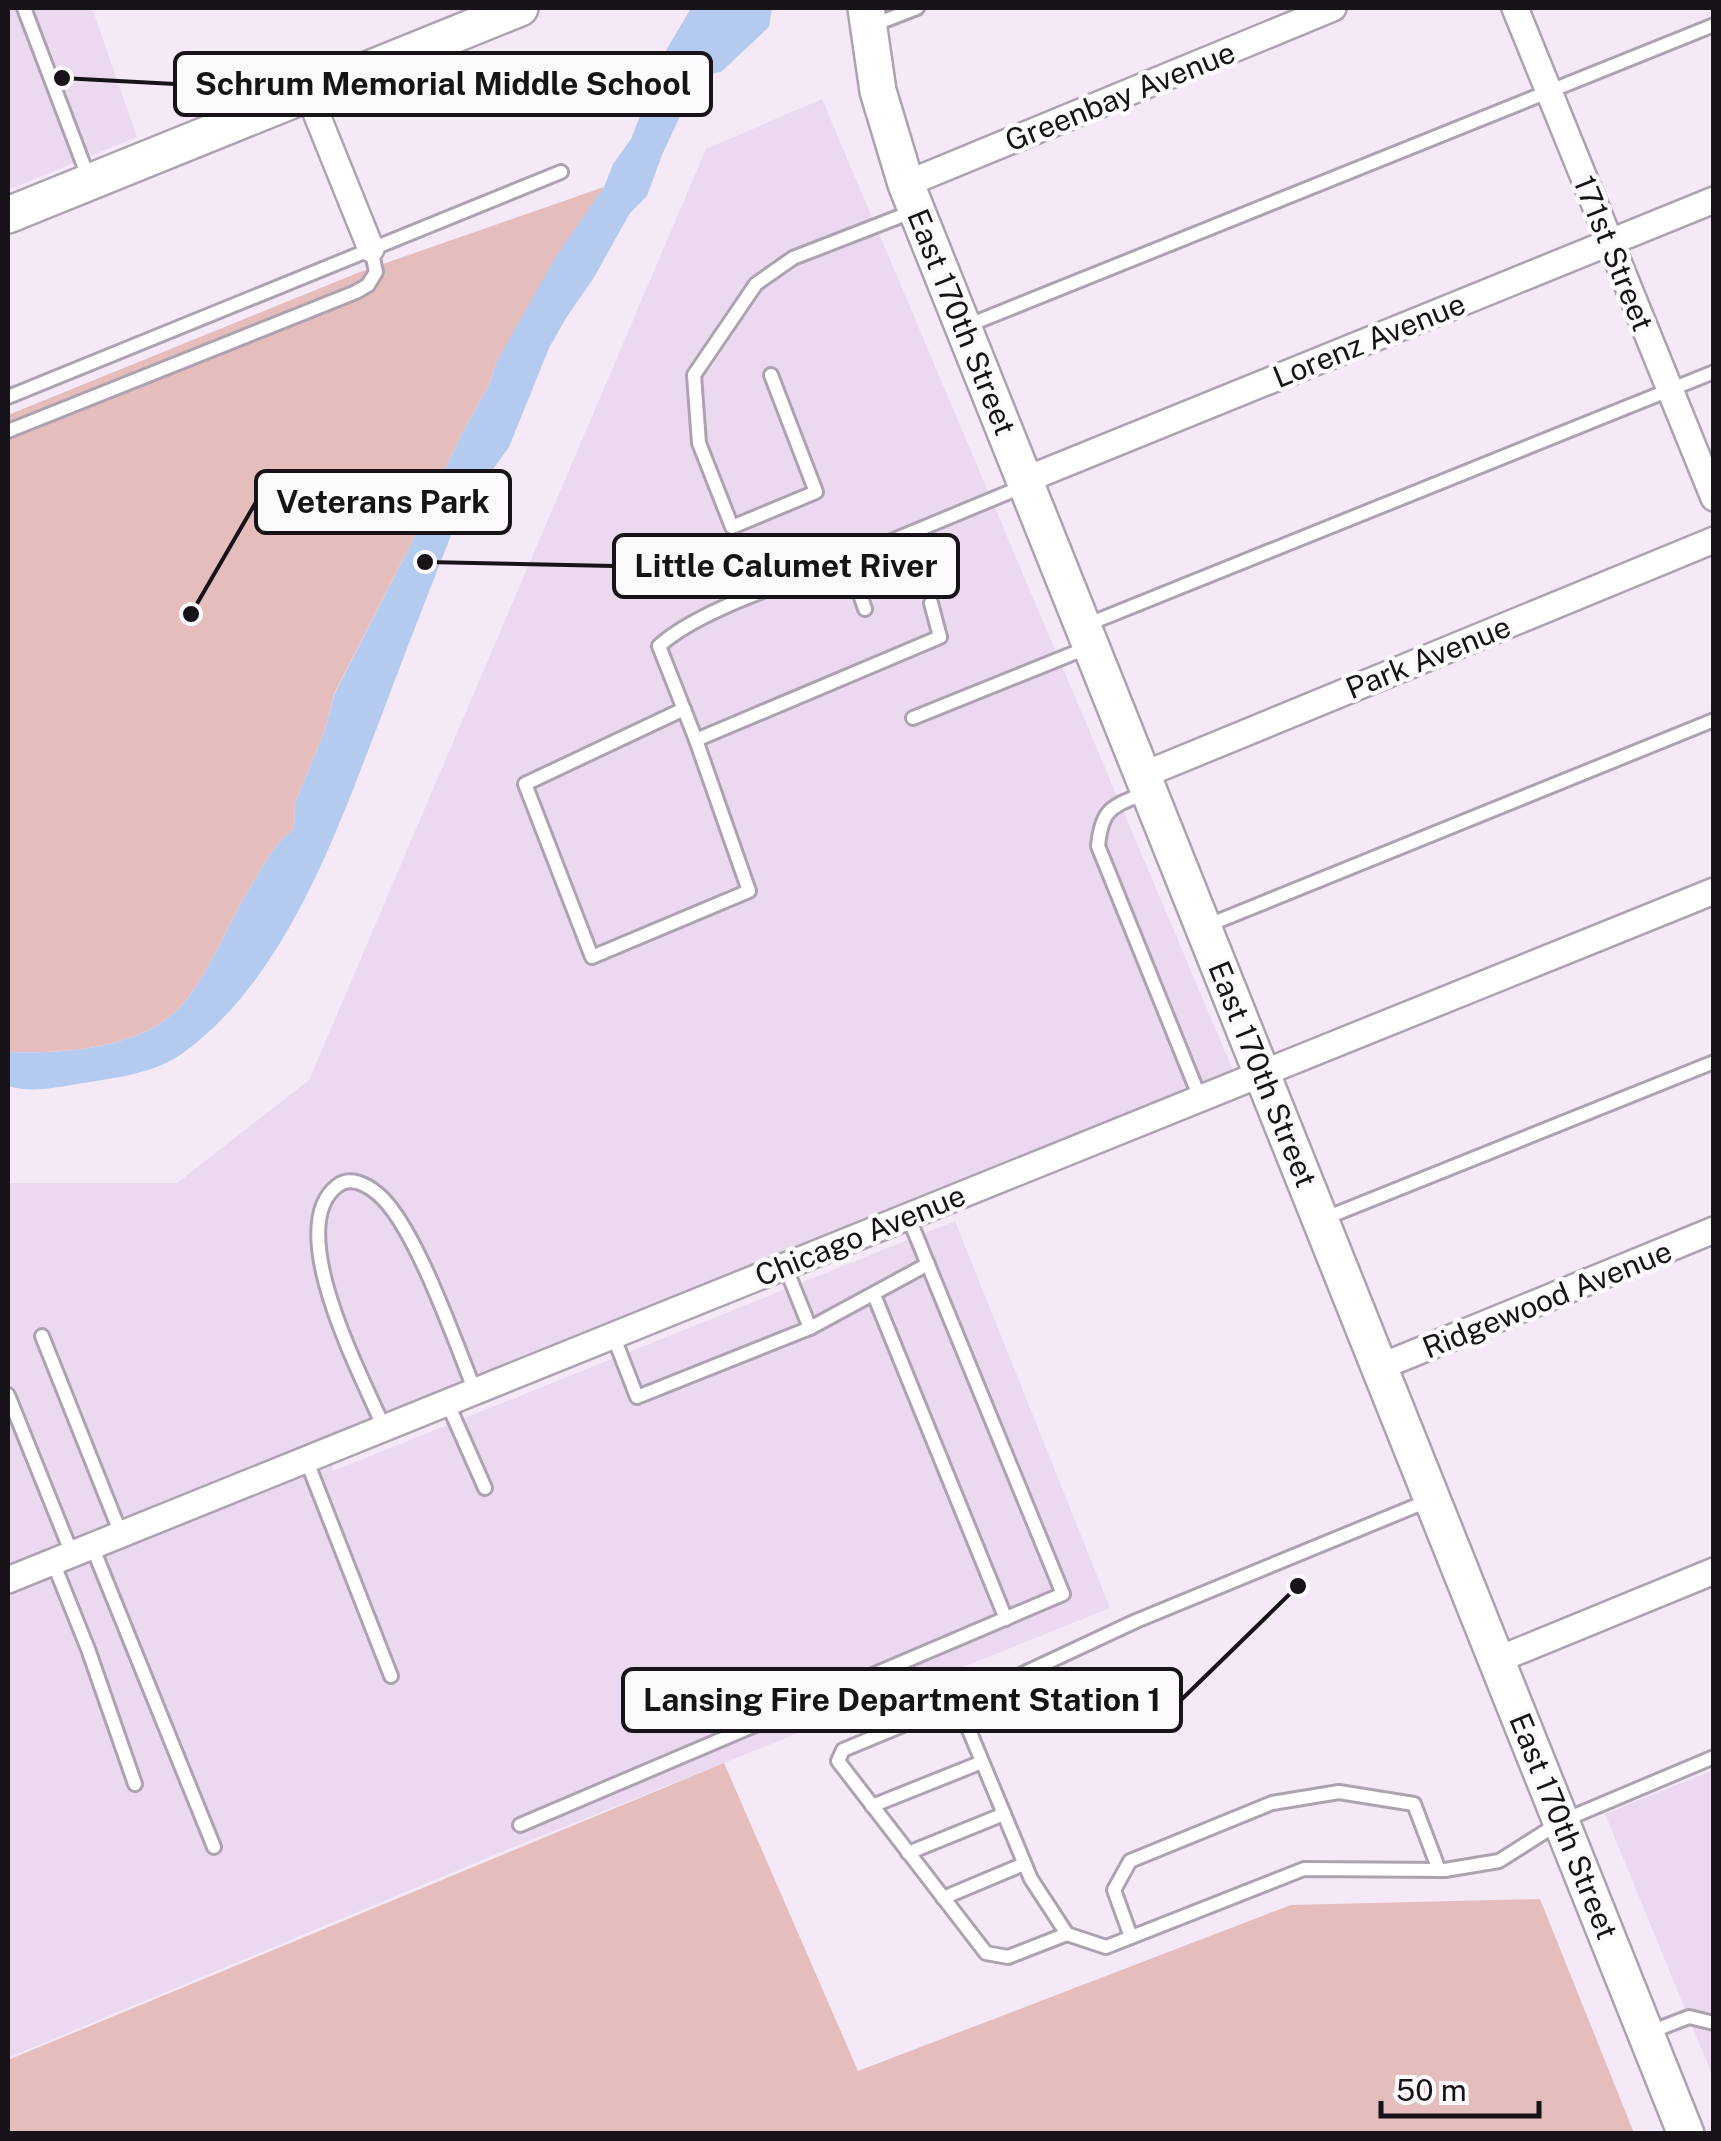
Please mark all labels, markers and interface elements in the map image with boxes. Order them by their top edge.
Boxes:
street label: Greenbay Avenue [1000,33,1240,159]
callout: Schrum Memorial Middle School [175,53,711,115]
text: Schrum Memorial Middle School [195,65,691,102]
street label: 171st Street [1567,170,1661,336]
street label: East 170th Street [900,204,1024,440]
street label: Lorenz Avenue [1268,285,1470,395]
callout: Veterans Park [256,471,510,533]
text: Veterans Park [276,483,490,520]
callout: Little Calumet River [614,535,958,597]
text: Little Calumet River [634,547,938,584]
street label: Park Avenue [1340,608,1516,706]
street label: East 170th Street [1201,956,1325,1192]
street label: Chicago Avenue [750,1176,970,1294]
street label: Ridgewood Avenue [1417,1233,1677,1365]
callout: Lansing Fire Department Station 1 [623,1669,1181,1731]
text: Lansing Fire Department Station 1 [643,1681,1161,1718]
street label: East 170th Street [1502,1708,1626,1944]
scale bar [1381,2056,1538,2118]
text: 50 m [1396,2072,1467,2108]

